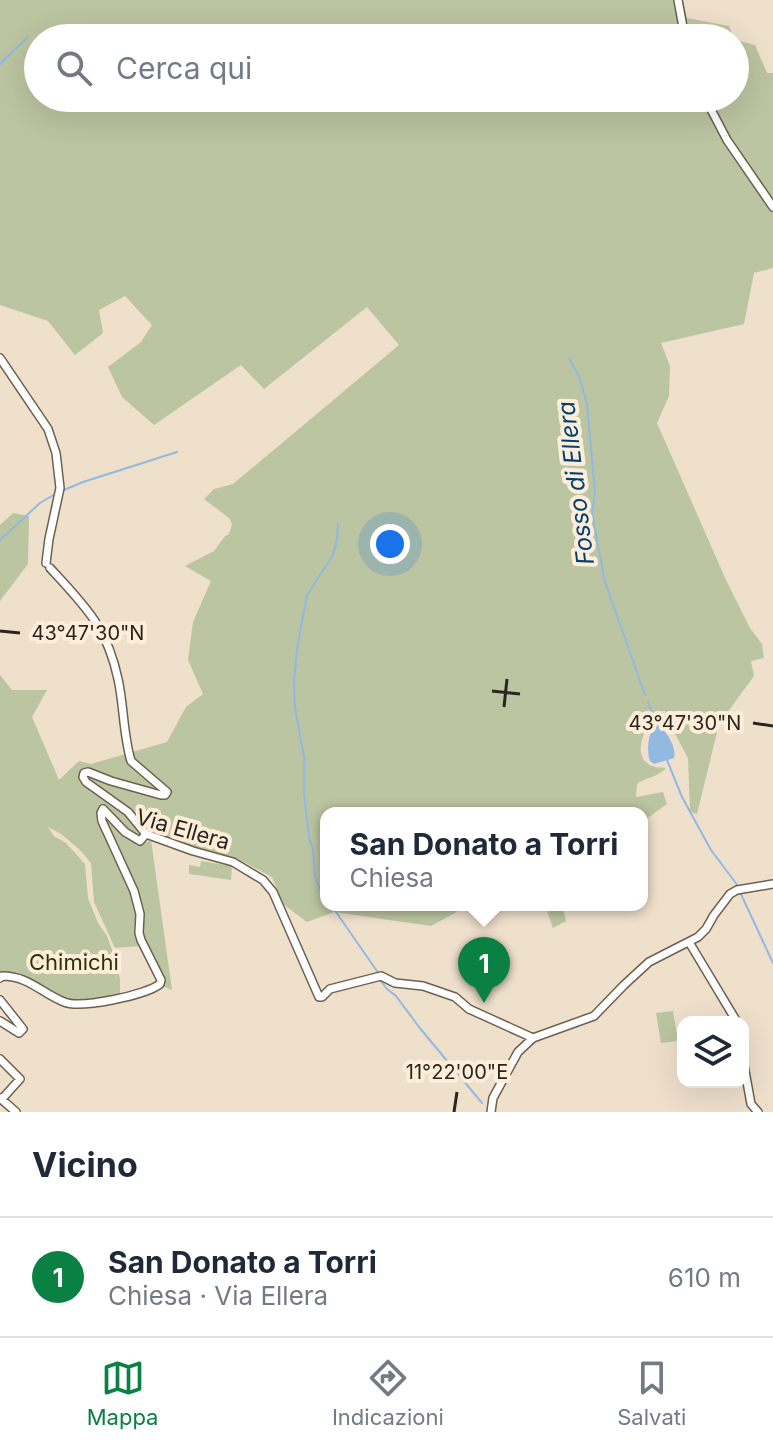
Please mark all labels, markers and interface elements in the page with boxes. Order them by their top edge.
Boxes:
search box [24,24,749,112]
icon: search [52,46,96,90]
text: Cerca qui [116,50,252,86]
water label: Fosso di Ellera [551,400,600,567]
your location [370,524,410,564]
text: 43°47'30"N [32,621,144,645]
text: 43°47'30"N [629,711,741,735]
street label: Via Ellera [133,803,233,855]
popup [320,807,648,911]
text: San Donato a Torri [350,826,618,862]
text: Chiesa [350,862,434,893]
pin: 1 [458,937,510,1003]
park label: Chimichi [29,949,119,975]
map controls [677,1016,749,1088]
button: layers [677,1016,749,1088]
text: 11°22'00"E [406,1060,508,1084]
text: Vicino [32,1144,138,1185]
text: San Donato a Torri [108,1244,377,1280]
text: 1 [52,1262,64,1293]
text: 610 m [668,1262,741,1293]
text: Chiesa · Via Ellera [108,1280,328,1311]
tab: Mappa [87,1356,158,1430]
tab: Indicazioni [332,1356,444,1430]
tab: Salvati [617,1356,686,1430]

